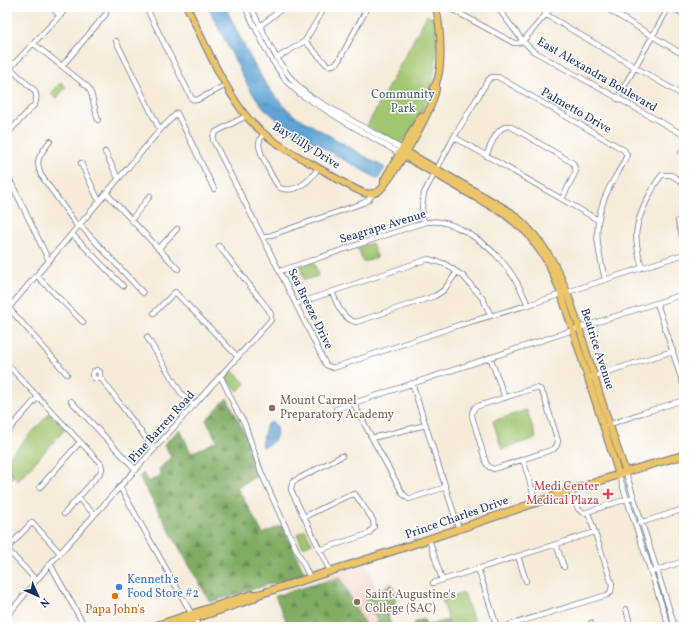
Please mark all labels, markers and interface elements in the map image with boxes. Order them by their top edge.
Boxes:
street label: East Alexandra Boulevard [534,34,660,116]
street label: Palmetto Drive [538,84,615,138]
park label: Community Park [371,87,435,117]
street label: Bay Lilly Drive [269,119,343,173]
street label: Seagrape Avenue [338,206,428,248]
street label: Sea Breeze Drive [284,266,337,352]
street label: Beatrice Avenue [576,306,618,392]
street label: Pine Barren Road [125,387,199,466]
place label: Mount Carmel Preparatory Academy [280,393,395,423]
marker: Mount Carmel Preparatory Academy [267,403,277,413]
place label: Medi Center Medical Plaza [526,479,599,509]
marker: Medi Center Medical Plaza [602,488,614,500]
street label: Prince Charles Drive [403,493,511,543]
place label: Kenneth's Food Store #2 [127,572,199,602]
north arrow [18,576,58,616]
marker: Kenneth's Food Store #2 [114,582,124,592]
place label: Saint Augustine's College (SAC) [365,587,456,617]
marker: Papa John's [110,591,120,601]
text: N [36,594,52,610]
marker: Saint Augustine's College (SAC) [352,597,362,607]
place label: Papa John's [85,602,145,618]

